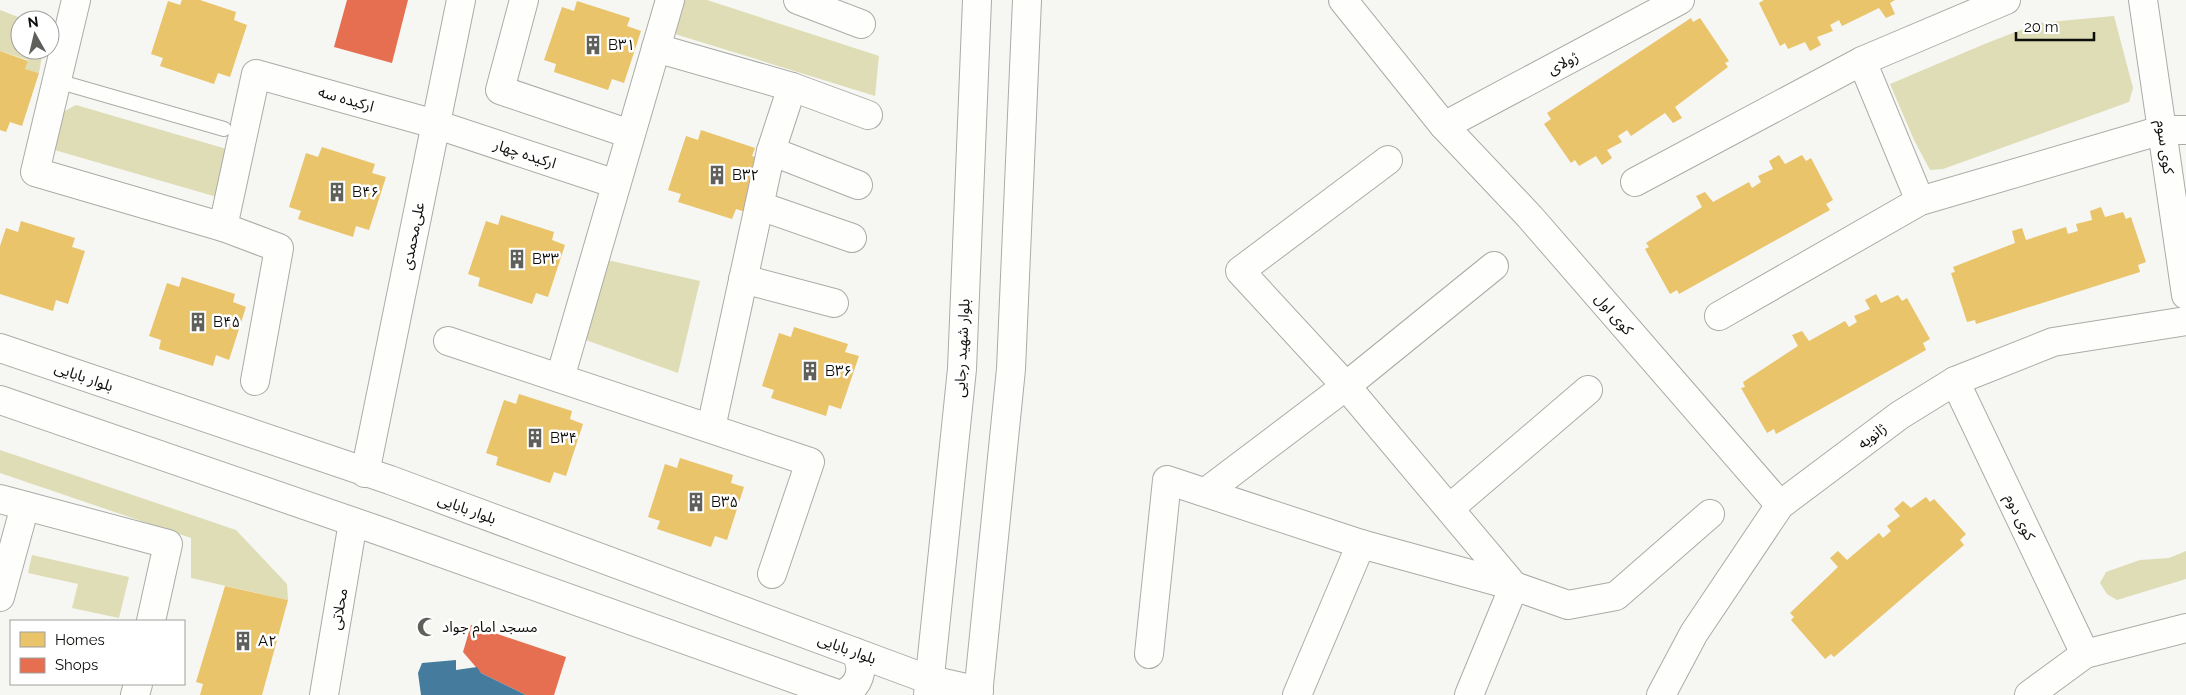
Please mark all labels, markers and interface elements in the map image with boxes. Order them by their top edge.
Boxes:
north arrow [10,10,60,60]
scale bar [2016,10,2094,42]
text: N [27,13,40,31]
text: 20 m [2024,18,2059,36]
building icon: B۳۱ [582,34,604,56]
place label: B۳۱ [608,36,635,54]
street label: ژولای [1544,47,1582,79]
street label: ارکیده سه [316,82,376,116]
street label: کوی سوم [2150,119,2178,176]
street label: ارکیده چهار [490,135,558,174]
building icon: B۳۲ [706,164,728,186]
place label: B۳۲ [732,166,759,184]
building icon: B۴۶ [326,181,348,203]
place label: B۴۶ [352,183,379,201]
street label: علی‌محمدی [398,200,428,271]
building icon: B۳۳ [506,248,528,270]
place label: B۳۳ [532,250,560,268]
street label: کوی اول [1591,290,1637,339]
street label: بلوار شهید رجایی [950,298,974,398]
building icon: B۴۵ [187,311,209,333]
place label: B۴۵ [213,313,240,331]
street label: بلوار بابایی [52,359,116,395]
building icon: B۳۶ [799,360,821,382]
place label: B۳۶ [825,362,852,380]
street label: ژانویه [1854,419,1890,453]
building icon: B۳۴ [524,427,546,449]
place label: B۳۴ [550,429,577,447]
street label: بلوار بابایی [435,490,499,528]
building icon: B۳۵ [685,491,707,513]
street label: کوی دوم [1999,491,2039,545]
place label: B۳۵ [711,493,738,511]
street label: محلاتی [326,587,352,631]
mosque icon: مسجد امام جواد [416,616,438,638]
place label: مسجد امام جواد [442,618,538,638]
legend [10,620,185,685]
building icon: A۲ [232,630,254,652]
street label: بلوار بابایی [815,630,879,668]
text: Homes [55,631,105,649]
place label: A۲ [258,632,277,650]
text: Shops [55,656,98,674]

